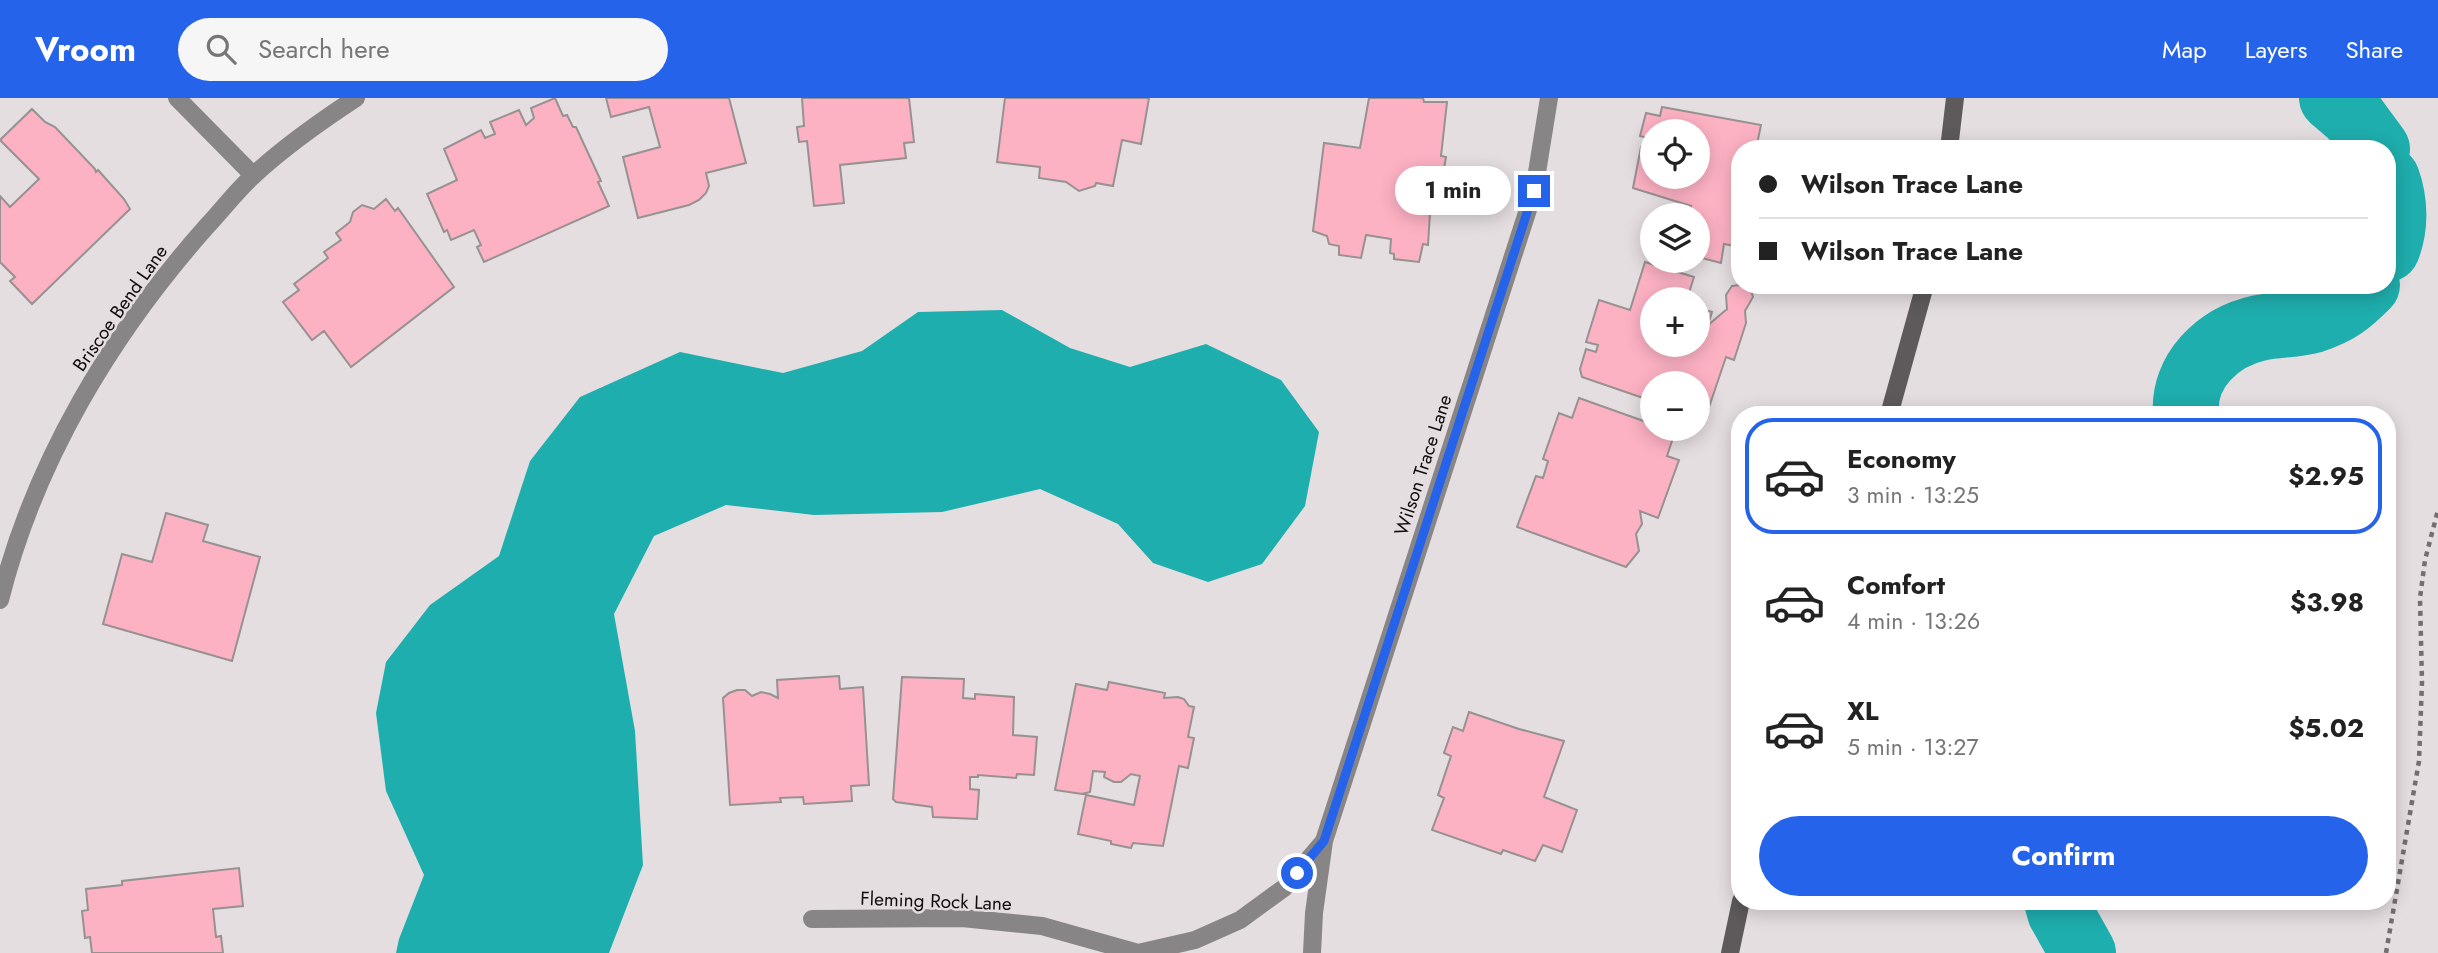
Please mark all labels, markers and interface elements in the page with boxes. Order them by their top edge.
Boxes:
search box [178,18,668,81]
text: Vroom [35,26,136,73]
icon: search [202,30,240,68]
text: Search here [258,30,390,68]
text: Map [2162,32,2207,67]
text: Layers [2245,32,2307,67]
text: Share [2345,32,2403,67]
map controls [1640,119,1710,441]
button: locate [1640,119,1710,189]
text: Wilson Trace Lane [1801,165,2023,203]
callout: 1 min [1394,166,1510,216]
text: 1 min [1424,173,1482,207]
route end [1518,175,1550,207]
button: layers [1640,203,1710,273]
text: Wilson Trace Lane [1801,232,2023,270]
street label: Briscoe Bend Lane [66,239,174,377]
button: + [1640,287,1710,357]
button: − [1640,371,1710,441]
street label: Wilson Trace Lane [1387,391,1459,539]
text: Economy [1847,440,1956,478]
icon: car [1763,445,1826,508]
text: $2.95 [2288,457,2364,495]
text: 3 min · 13:25 [1847,478,1979,512]
text: Comfort [1847,566,1945,604]
icon: car [1763,571,1826,634]
text: $3.98 [2290,583,2364,621]
text: 4 min · 13:26 [1847,604,1980,638]
text: XL [1847,692,1879,730]
icon: car [1763,697,1826,760]
text: $5.02 [2288,709,2364,747]
text: 5 min · 13:27 [1847,730,1979,764]
button: Confirm [1759,816,2368,896]
route start [1281,857,1313,889]
street label: Fleming Rock Lane [860,885,1012,917]

